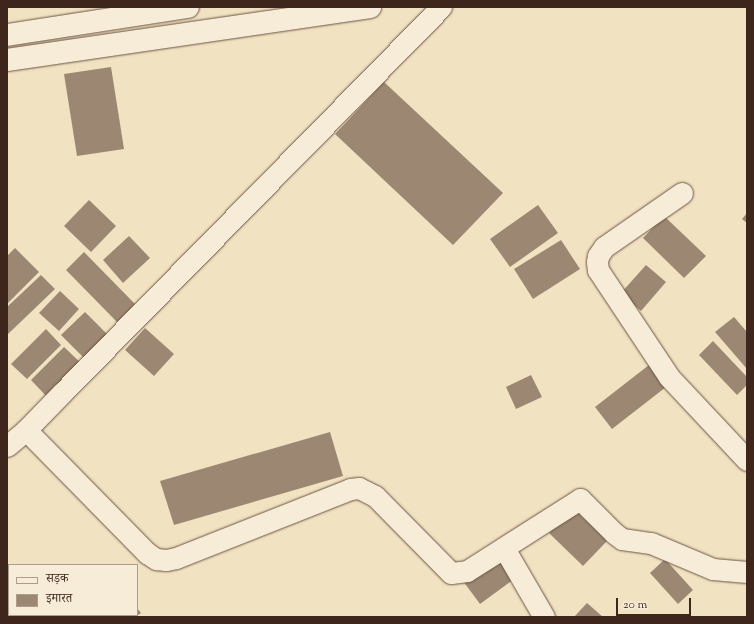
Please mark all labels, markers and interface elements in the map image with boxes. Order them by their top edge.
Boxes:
legend [8,564,138,616]
text: सड़क [46,570,69,588]
text: इमारत [46,590,72,608]
scale bar [618,590,693,616]
text: 20 m [623,596,647,614]

